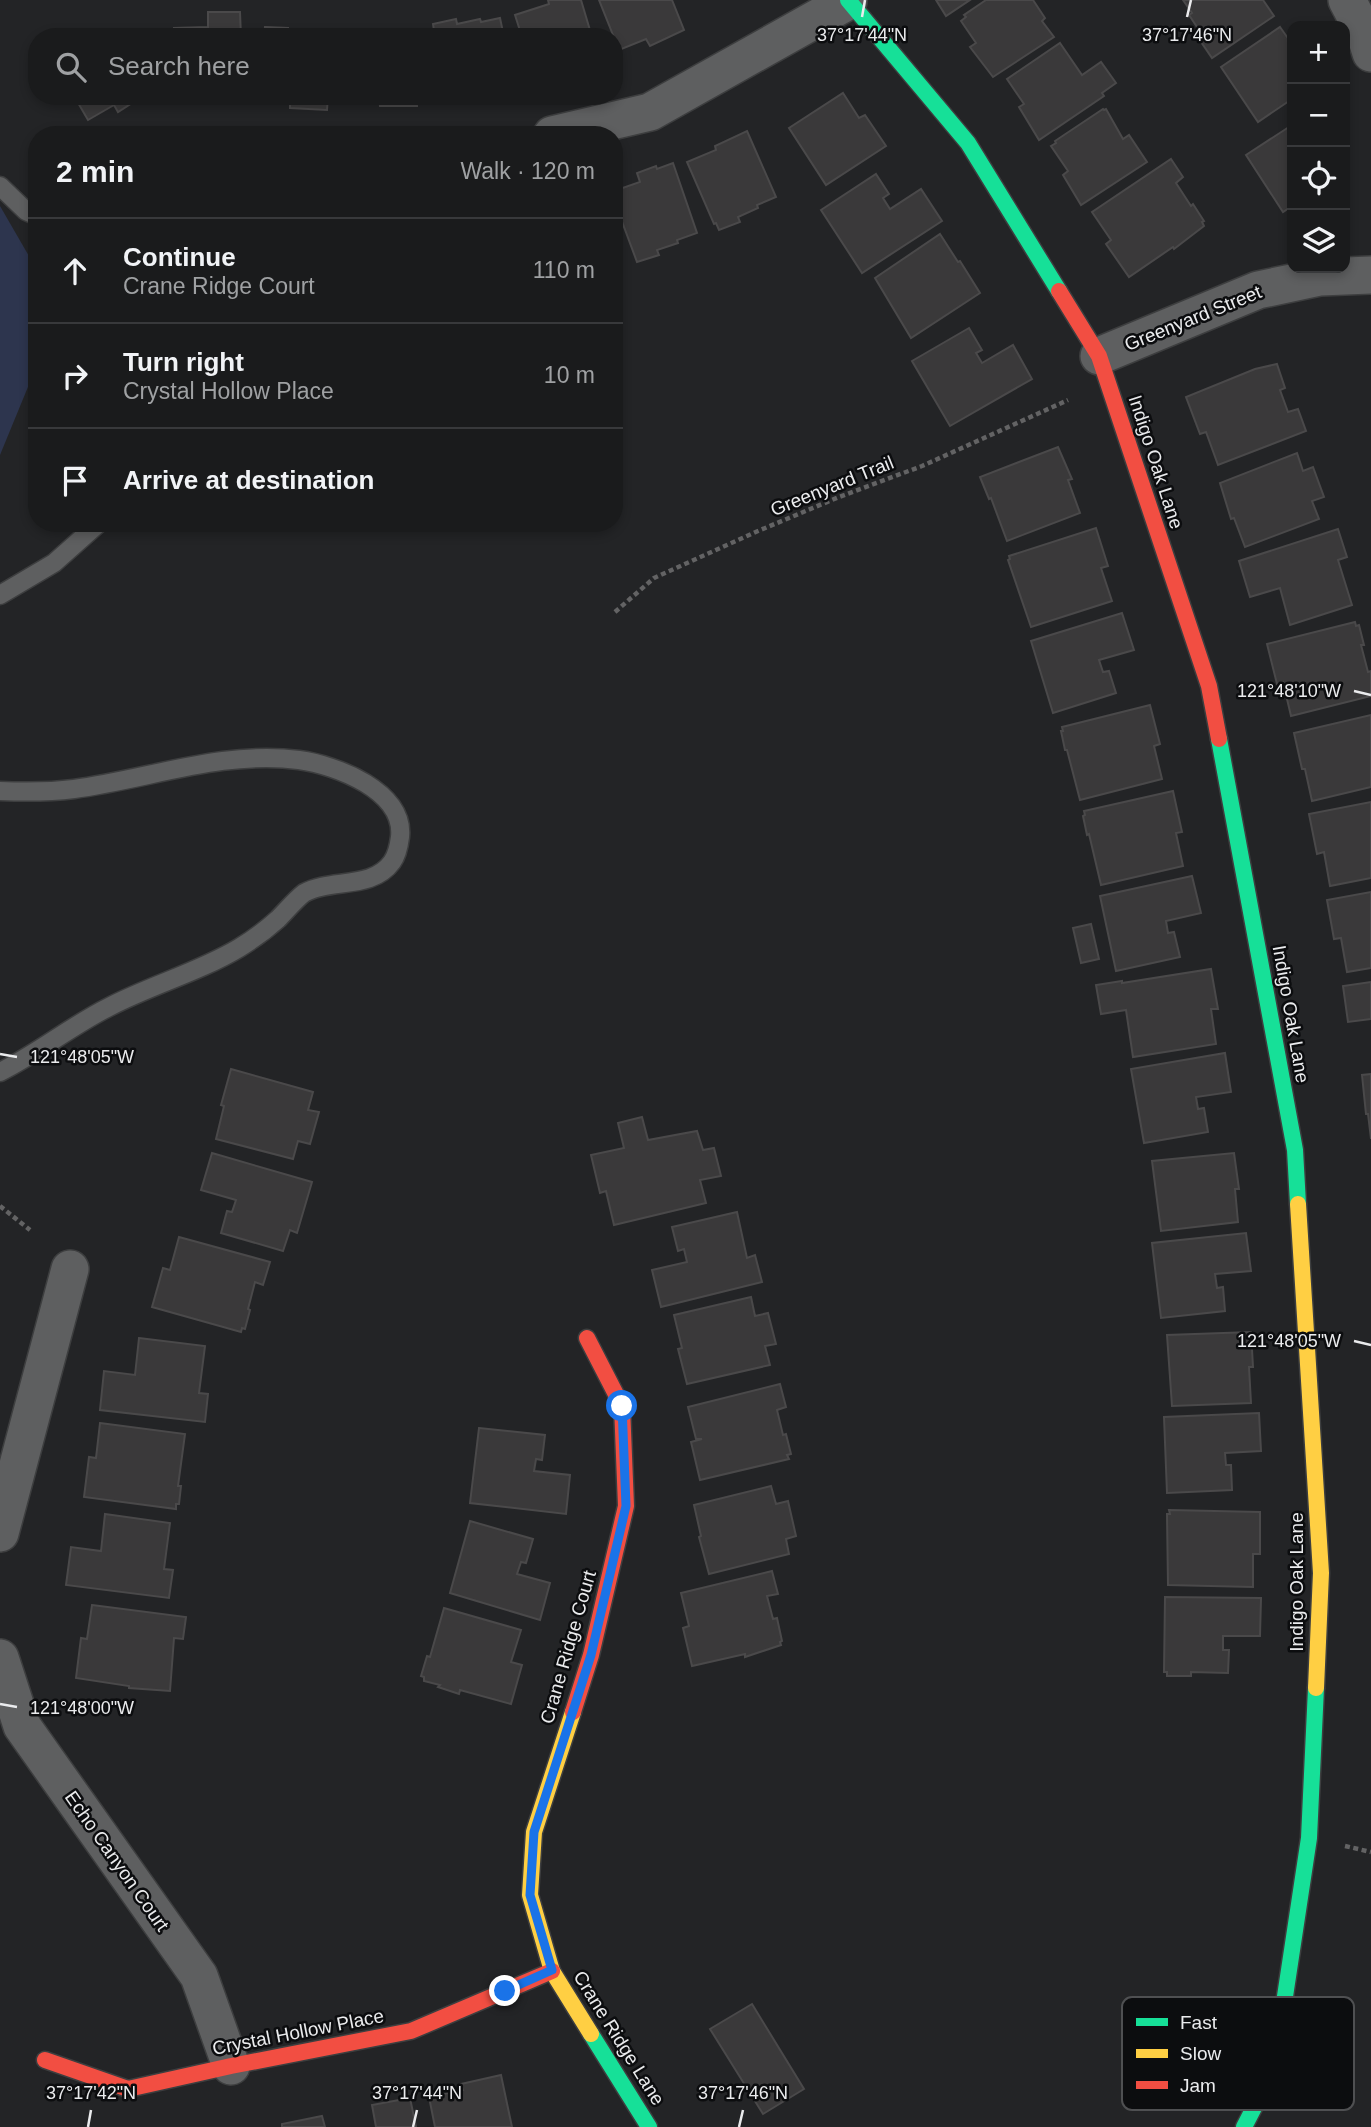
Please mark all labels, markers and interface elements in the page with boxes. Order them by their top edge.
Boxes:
map controls [1287,21,1350,273]
button: + [1287,21,1350,84]
text: 37°17'44"N [817,25,907,45]
text: 37°17'46"N [1142,25,1232,45]
search box [28,28,623,105]
icon: search [52,48,90,86]
text: Search here [108,51,250,81]
button: − [1287,84,1350,147]
button: locate [1287,147,1350,210]
text: 2 min [56,155,134,188]
text: Walk · 120 m [460,158,595,184]
button: layers [1287,210,1350,273]
text: Continue [123,242,236,272]
icon: ahead [56,252,94,290]
text: 110 m [533,257,595,283]
text: Crane Ridge Court [123,273,315,299]
street label: Greenyard Street [1121,281,1265,355]
text: Turn right [123,347,244,377]
icon: right [56,357,94,395]
text: 10 m [544,362,595,388]
text: Crystal Hollow Place [123,378,334,404]
street label: Indigo Oak Lane [1124,392,1188,532]
street label: Greenyard Trail [767,452,897,520]
icon: arrive [56,462,94,500]
text: Arrive at destination [123,465,374,495]
text: 121°48'10"W [1237,681,1341,701]
street label: Indigo Oak Lane [1269,944,1313,1084]
text: 121°48'05"W [30,1047,134,1067]
text: 121°48'05"W [1237,1331,1341,1351]
route start [606,1390,637,1421]
street label: Indigo Oak Lane [1286,1512,1307,1652]
street label: Crane Ridge Court [536,1567,600,1726]
text: 121°48'00"W [30,1698,134,1718]
street label: Echo Canyon Court [61,1787,174,1936]
street label: Crane Ridge Lane [569,1967,669,2109]
route end [489,1975,520,2006]
legend [1122,1997,1354,2110]
street label: Crystal Hollow Place [210,2005,386,2059]
text: Fast [1180,2012,1218,2033]
text: Slow [1180,2043,1221,2064]
text: Jam [1180,2075,1216,2096]
text: 37°17'42"N [46,2083,136,2103]
text: 37°17'44"N [372,2083,462,2103]
text: 37°17'46"N [698,2083,788,2103]

